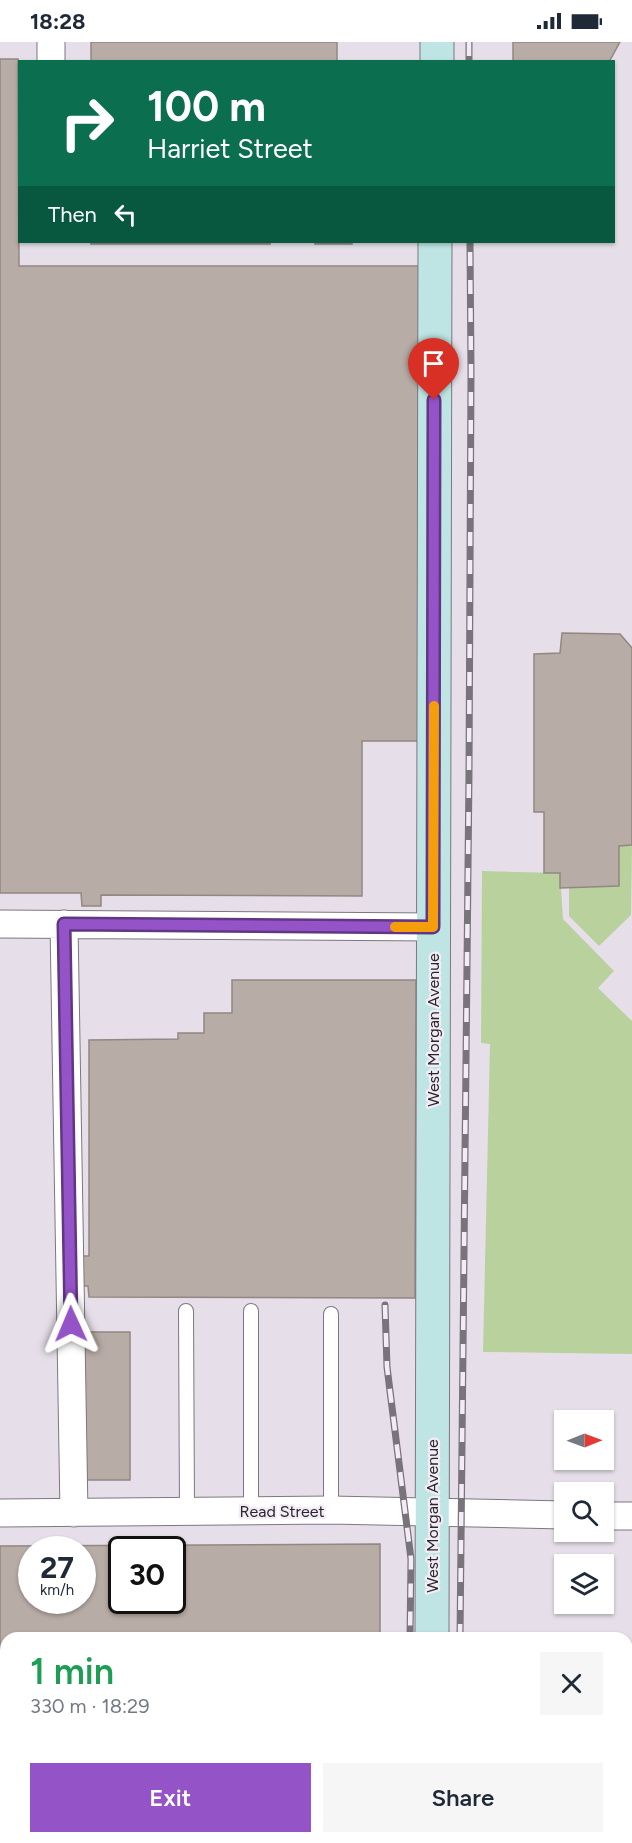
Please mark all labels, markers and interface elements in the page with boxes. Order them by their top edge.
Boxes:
text: 18:28 [30,8,86,35]
text: 100 m [147,81,266,132]
icon: right [48,84,126,162]
text: Harriet Street [147,132,313,165]
icon: left [109,198,142,231]
text: Then [48,201,97,228]
pin [408,338,459,400]
icon: arrive [417,347,450,380]
street label: West Morgan Avenue [424,953,443,1107]
position arrow [39,1292,103,1356]
north arrow [554,1410,614,1470]
map controls [554,1410,614,1614]
street label: West Morgan Avenue [423,1439,442,1593]
button: search [554,1482,614,1542]
street label: Read Street [239,1502,325,1521]
speed limit sign: 30 [108,1536,186,1614]
text: 27 [40,1549,74,1586]
button: layers [554,1554,614,1614]
text: km/h [40,1581,74,1599]
text: 1 min [30,1650,114,1693]
button: close [540,1652,603,1715]
text: 330 m · 18:29 [30,1694,150,1718]
button: Exit [30,1763,311,1832]
button: Share [323,1763,603,1832]

